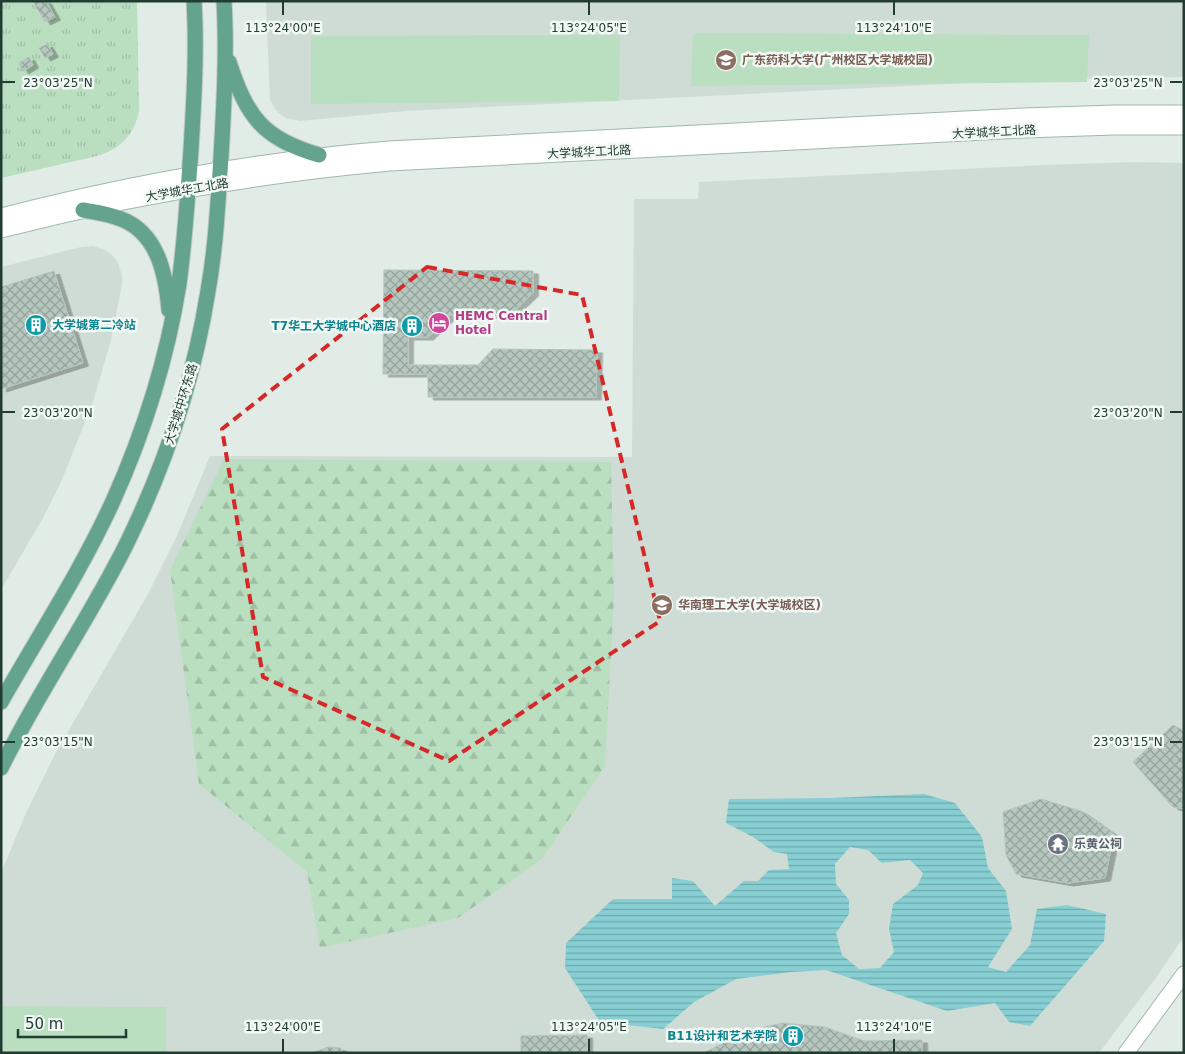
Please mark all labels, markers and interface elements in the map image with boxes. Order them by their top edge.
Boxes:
text: 113°24'00"E [245,21,321,35]
text: 113°24'05"E [551,21,627,35]
text: 113°24'10"E [856,21,932,35]
school or university icon: 广东药科大学(广州校区大学城校园) [714,48,738,72]
place label: 广东药科大学(广州校区大学城校园) [742,53,933,67]
text: 23°03'25"N [23,76,93,90]
text: 23°03'25"N [1093,76,1163,90]
street label: 大学城华工北路 [952,123,1036,141]
street label: 大学城华工北路 [547,143,631,161]
street label: 大学城华工北路 [144,176,230,204]
place label: HEMC Central Hotel [455,309,548,337]
hotel icon: HEMC Central Hotel [427,311,451,335]
building icon: 大学城第二冷站 [24,313,48,337]
building icon: T7华工大学城中心酒店 [400,314,424,338]
place label: 大学城第二冷站 [52,318,136,332]
place label: T7华工大学城中心酒店 [271,319,396,333]
street label: 大学城中环东路 [162,362,200,446]
text: 23°03'20"N [23,406,93,420]
text: 23°03'20"N [1093,406,1163,420]
school or university icon: 华南理工大学(大学城校区) [650,593,674,617]
place label: 华南理工大学(大学城校区) [678,598,821,612]
text: 23°03'15"N [23,735,93,749]
text: 23°03'15"N [1093,735,1163,749]
temple icon: 乐黄公祠 [1046,832,1070,856]
place label: 乐黄公祠 [1074,837,1122,851]
scale bar [18,1006,125,1038]
text: 50 m [25,1015,63,1033]
text: 113°24'00"E [245,1020,321,1034]
text: 113°24'05"E [551,1020,627,1034]
text: 113°24'10"E [856,1020,932,1034]
building icon: B11设计和艺术学院 [781,1024,805,1048]
place label: B11设计和艺术学院 [667,1029,777,1043]

